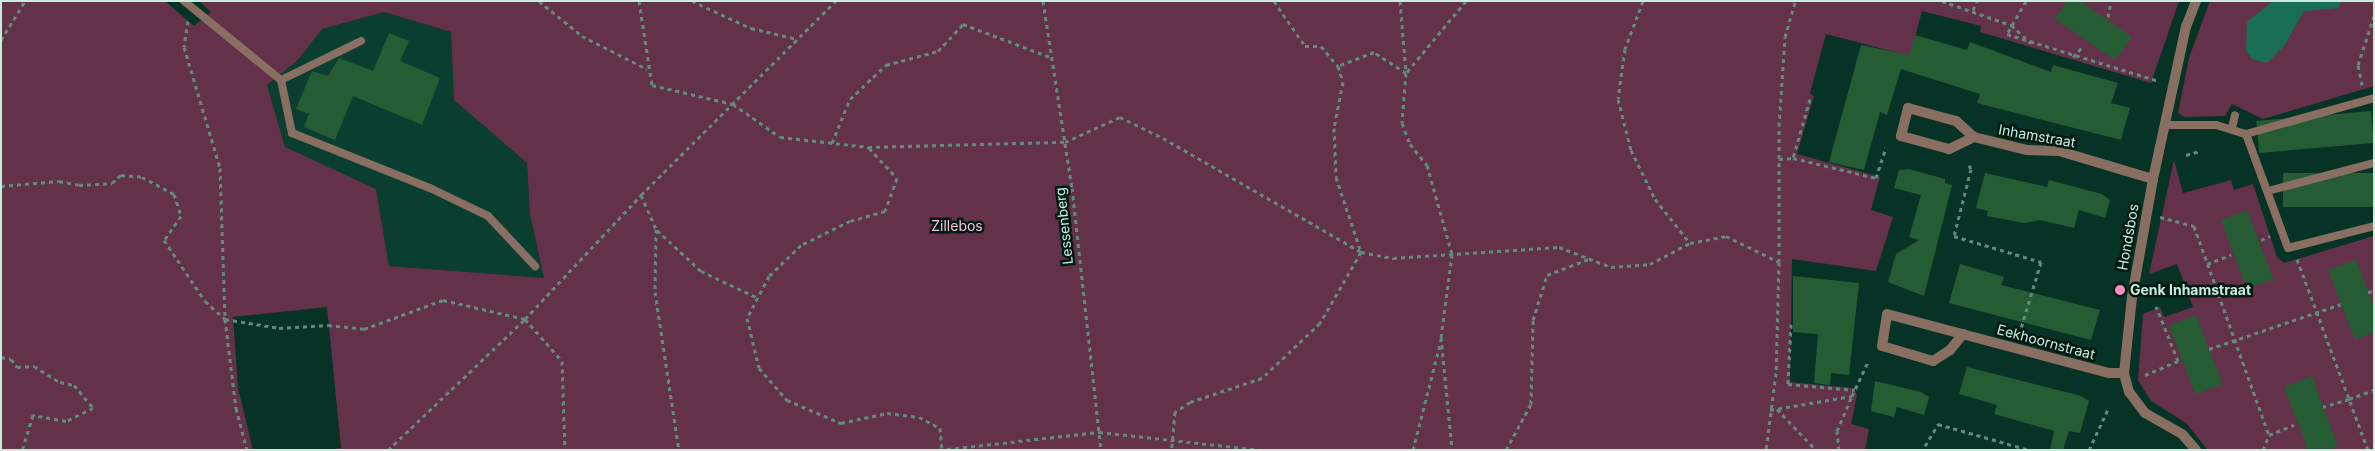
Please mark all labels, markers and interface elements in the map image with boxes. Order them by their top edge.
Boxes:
street label: Inhamstraat [1997,121,2077,151]
street label: Lessenberg [1052,187,1076,265]
street label: Hondsbos [2114,202,2142,272]
park label: Zillebos [931,218,983,234]
place label: Genk Inhamstraat [2130,282,2251,298]
marker: Genk Inhamstraat [2114,284,2126,296]
street label: Eekhoornstraat [1995,321,2097,363]

